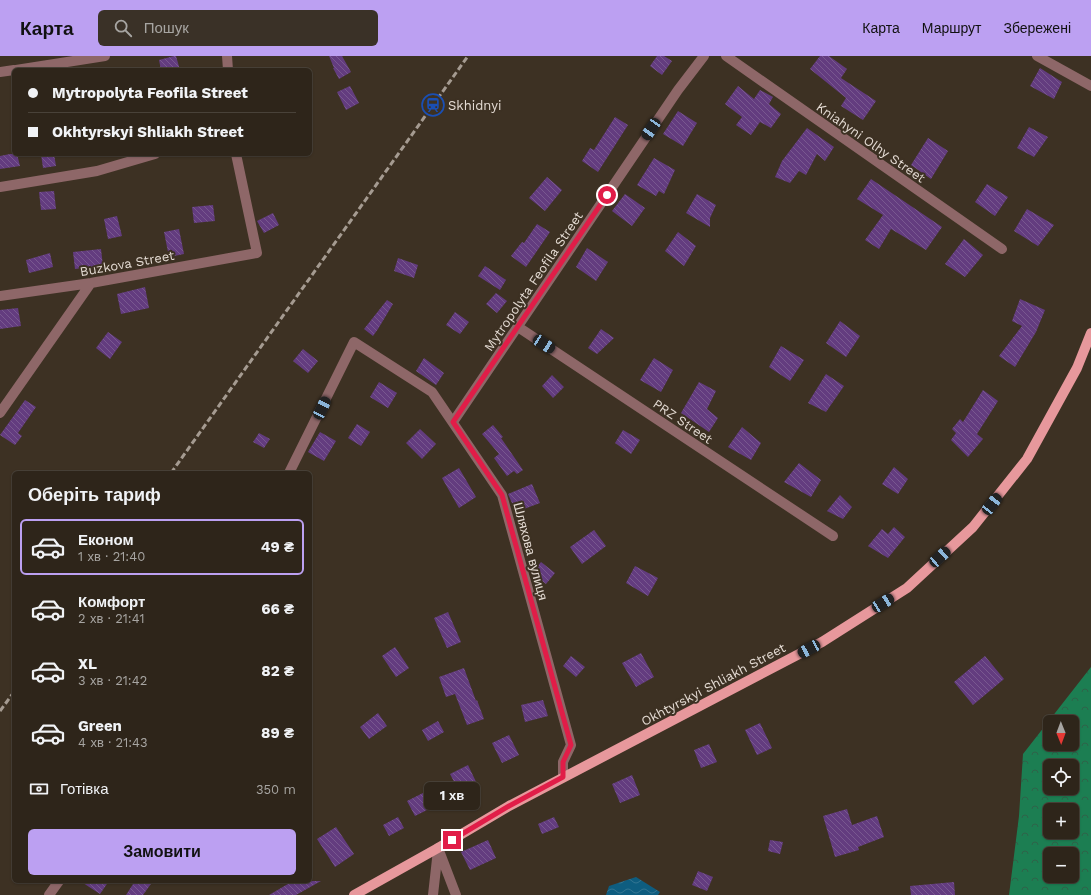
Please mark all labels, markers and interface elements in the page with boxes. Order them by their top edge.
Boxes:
search box [98,10,378,46]
text: Карта [20,17,74,40]
icon: search [112,17,134,39]
text: Пошук [144,19,189,37]
text: Карта [862,20,900,36]
text: Маршрут [922,20,981,36]
text: Збережені [1003,20,1071,36]
text: Mytropolyta Feofila Street [52,84,248,102]
station icon: Skhidnyi [420,92,446,118]
place label: Skhidnyi [448,98,501,113]
street label: Kniahyni Olhy Street [813,99,928,186]
car [639,116,663,142]
text: Okhtyrskyi Shliakh Street [52,123,244,141]
route start [598,186,616,204]
street label: Mytropolyta Feofila Street [481,208,586,354]
street label: Buzkova Street [79,248,176,279]
car [531,332,557,356]
car [311,395,333,421]
street label: PRZ Street [650,396,716,447]
text: Оберіть тариф [28,484,161,505]
car [980,491,1004,517]
street label: Шляхова вулиця [510,501,551,602]
icon: car [30,529,66,565]
text: Економ [78,531,134,549]
text: 49 ₴ [261,538,294,556]
car [927,545,953,569]
text: 1 хв · 21:40 [78,549,145,564]
icon: car [30,591,66,627]
car [870,592,896,614]
text: Комфорт [78,593,145,611]
text: 66 ₴ [261,600,294,618]
text: 2 хв · 21:41 [78,611,145,626]
car [796,638,822,660]
street label: Okhtyrskyi Shliakh Street [639,640,788,729]
icon: car [30,653,66,689]
text: XL [78,655,97,673]
text: 82 ₴ [261,662,294,680]
text: 3 хв · 21:42 [78,673,147,688]
icon: car [30,715,66,751]
north arrow [1043,715,1079,751]
map controls [1043,715,1079,883]
text: Green [78,717,122,735]
text: 89 ₴ [261,724,294,742]
text: 4 хв · 21:43 [78,735,148,750]
button: locate [1043,759,1079,795]
icon: cash [28,778,50,800]
text: Готівка [60,780,109,798]
text: 350 m [256,782,296,797]
callout: 1 хв [424,782,480,810]
text: 1 хв [440,788,464,803]
button: + [1043,803,1079,839]
button: Замовити [28,829,296,875]
route end [443,831,461,849]
button: − [1043,847,1079,883]

